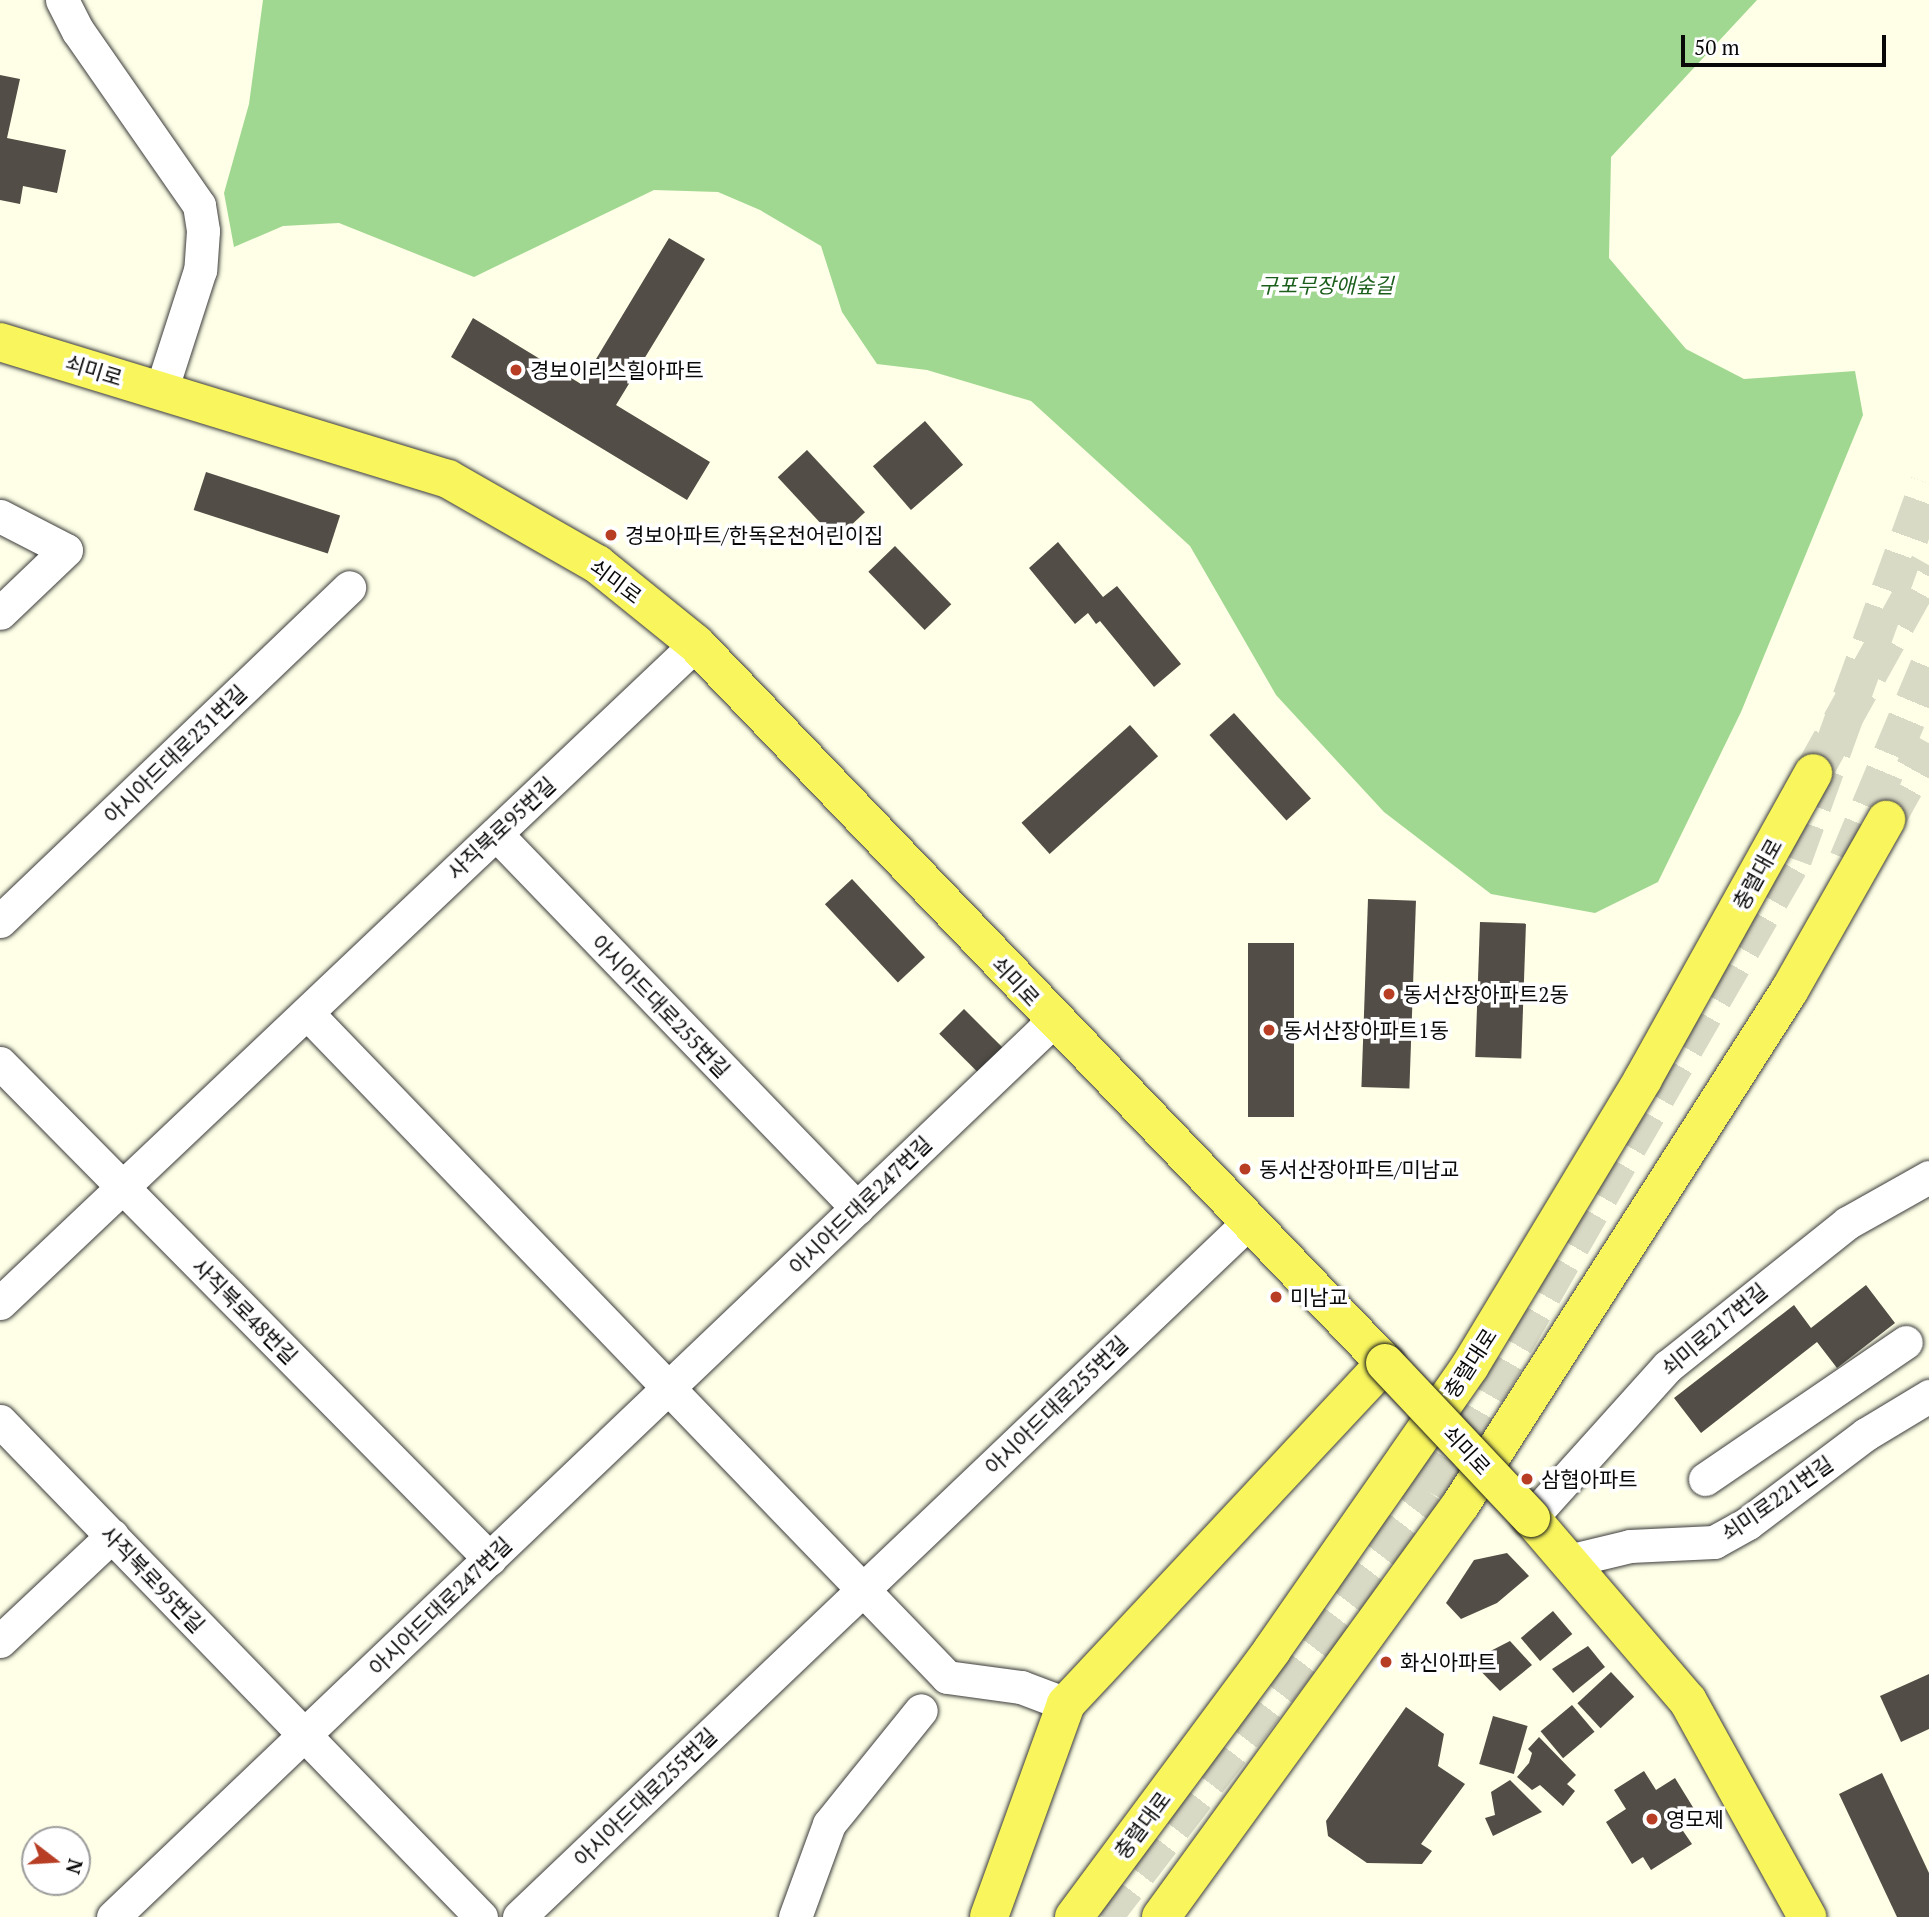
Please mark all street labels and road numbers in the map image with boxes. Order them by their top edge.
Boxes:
street label: 쇠미로 [63,349,125,391]
street label: 쇠미로 [585,553,647,609]
street label: 아시아드대로231번길 [99,680,251,828]
street label: 사직북로95번길 [442,772,560,884]
street label: 충렬대로 [1727,834,1787,914]
street label: 아시아드대로255번길 [587,930,735,1082]
street label: 쇠미로 [987,951,1045,1011]
street label: 아시아드대로247번길 [784,1131,936,1279]
street label: 사직북로48번길 [187,1253,303,1369]
street label: 쇠미로217번길 [1656,1278,1772,1380]
street label: 충렬대로 [1438,1324,1502,1402]
street label: 아시아드대로255번길 [980,1331,1132,1479]
street label: 쇠미로 [1438,1420,1496,1480]
street label: 쇠미로221번길 [1716,1450,1838,1546]
street label: 사직북로95번길 [96,1521,210,1637]
street label: 아시아드대로247번길 [364,1532,516,1680]
street label: 아시아드대로255번길 [569,1723,721,1871]
street label: 충렬대로 [1109,1787,1175,1863]

